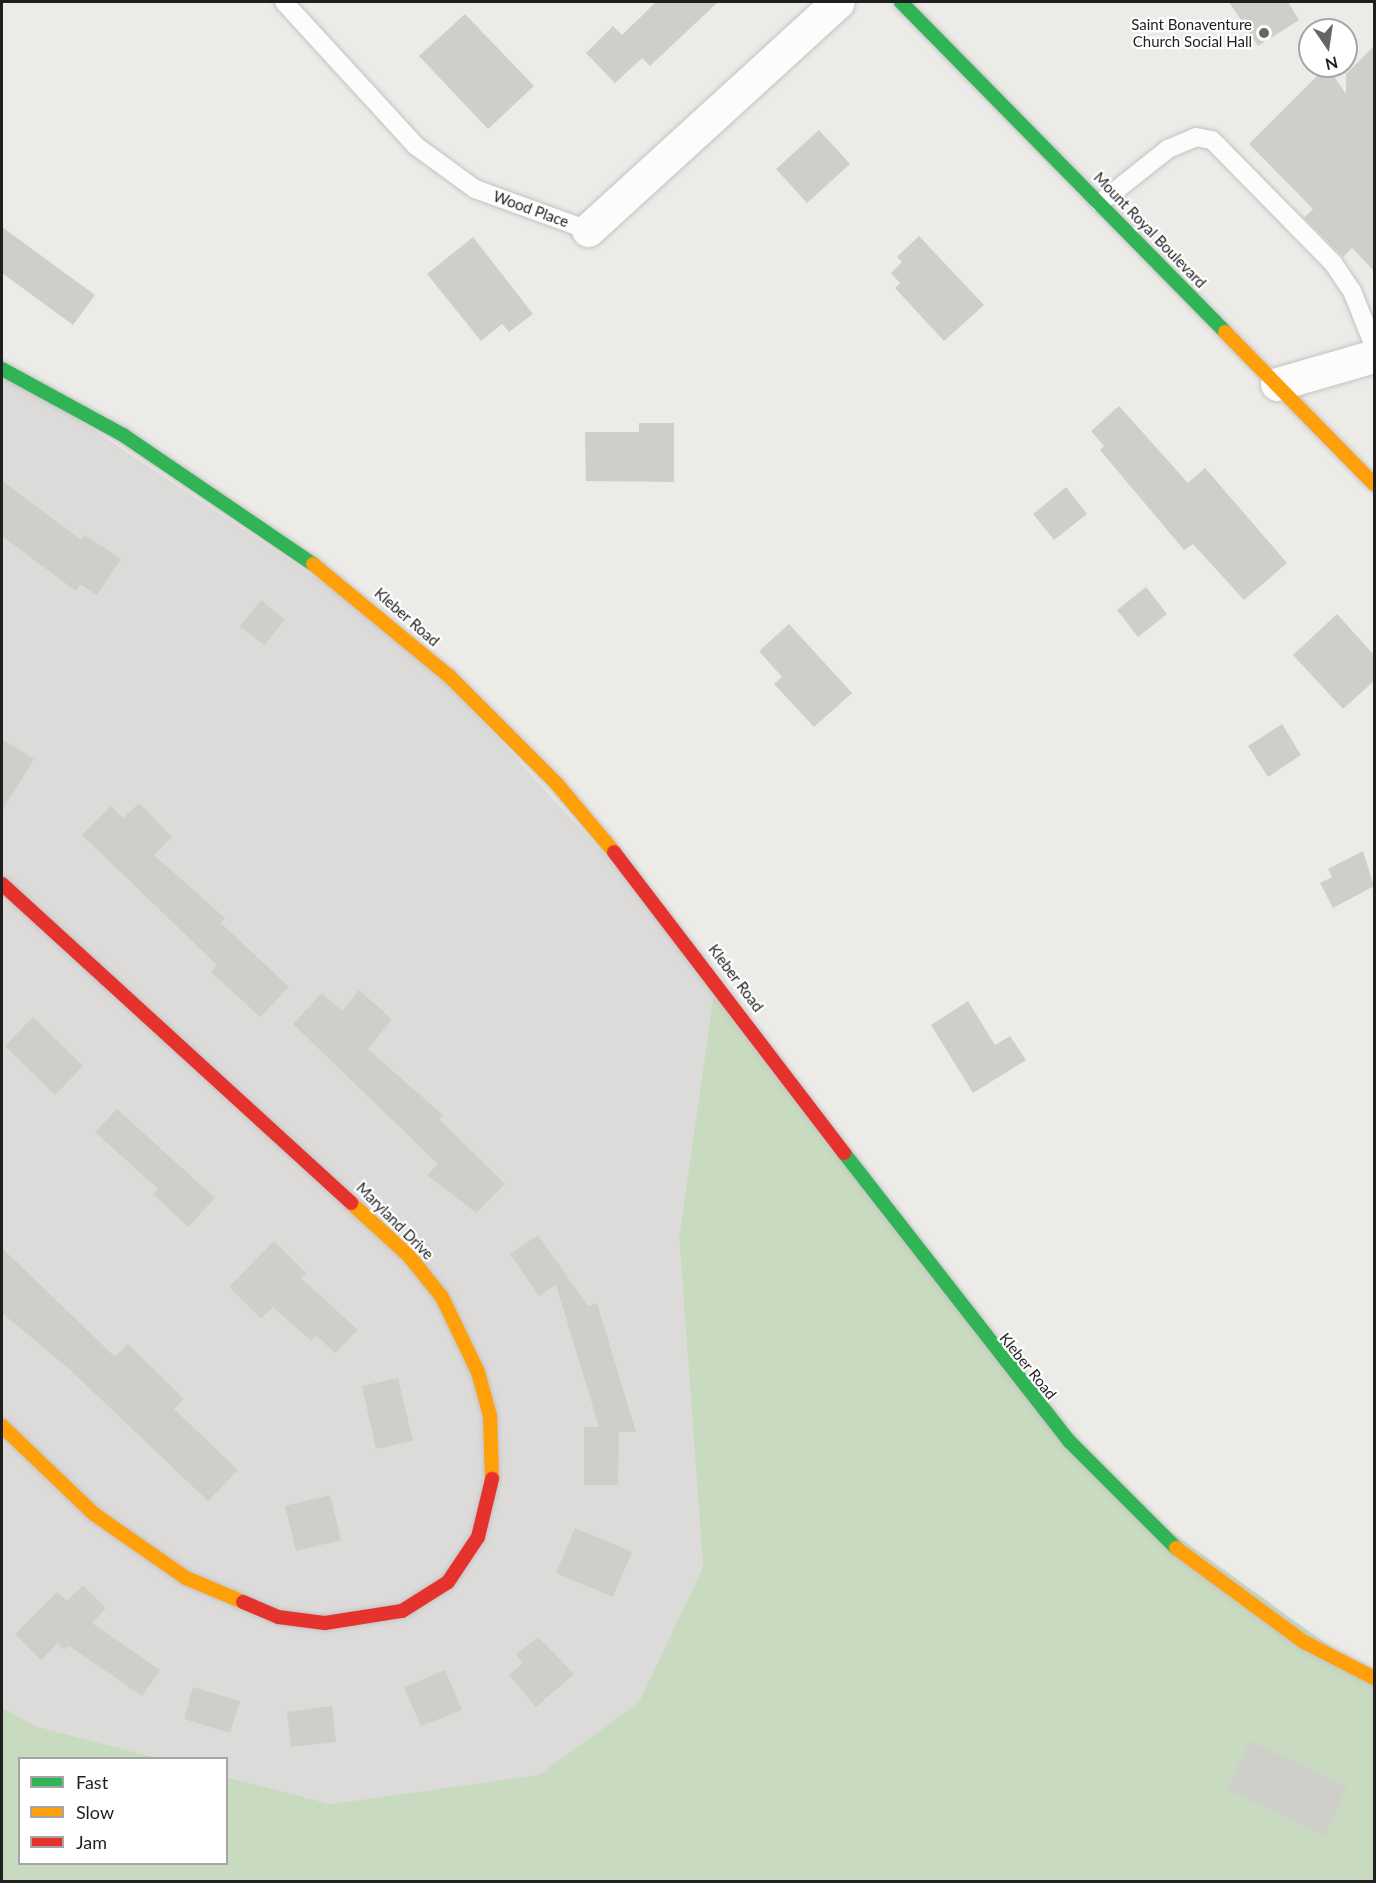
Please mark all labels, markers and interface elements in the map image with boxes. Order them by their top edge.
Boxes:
place label: Saint Bonaventure Church Social Hall [1131,15,1252,50]
north arrow [1298,18,1358,78]
marker: Saint Bonaventure Church Social Hall [1257,26,1271,40]
text: N [1324,53,1340,75]
street label: Mount Royal Boulevard [1090,168,1210,292]
street label: Wood Place [491,187,571,231]
street label: Kleber Road [371,584,443,650]
street label: Kleber Road [705,941,767,1015]
street label: Maryland Drive [353,1179,437,1263]
street label: Kleber Road [996,1329,1060,1403]
legend [18,1757,228,1865]
text: Fast [76,1771,108,1793]
text: Slow [76,1801,114,1823]
text: Jam [76,1831,107,1853]

